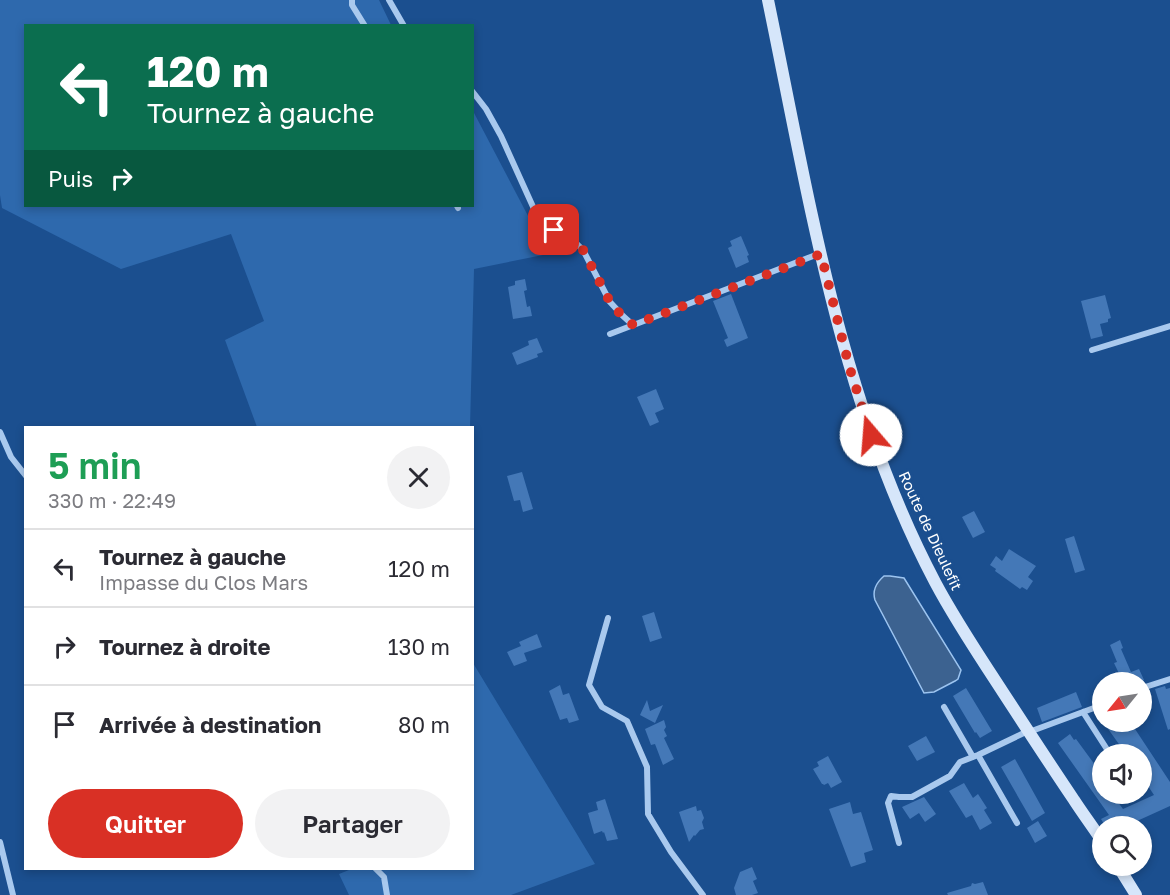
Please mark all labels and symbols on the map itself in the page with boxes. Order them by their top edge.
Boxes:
pin [528,204,579,255]
position arrow [839,403,903,467]
street label: Route de Dieulefit [895,468,966,593]
north arrow [1092,672,1152,732]

